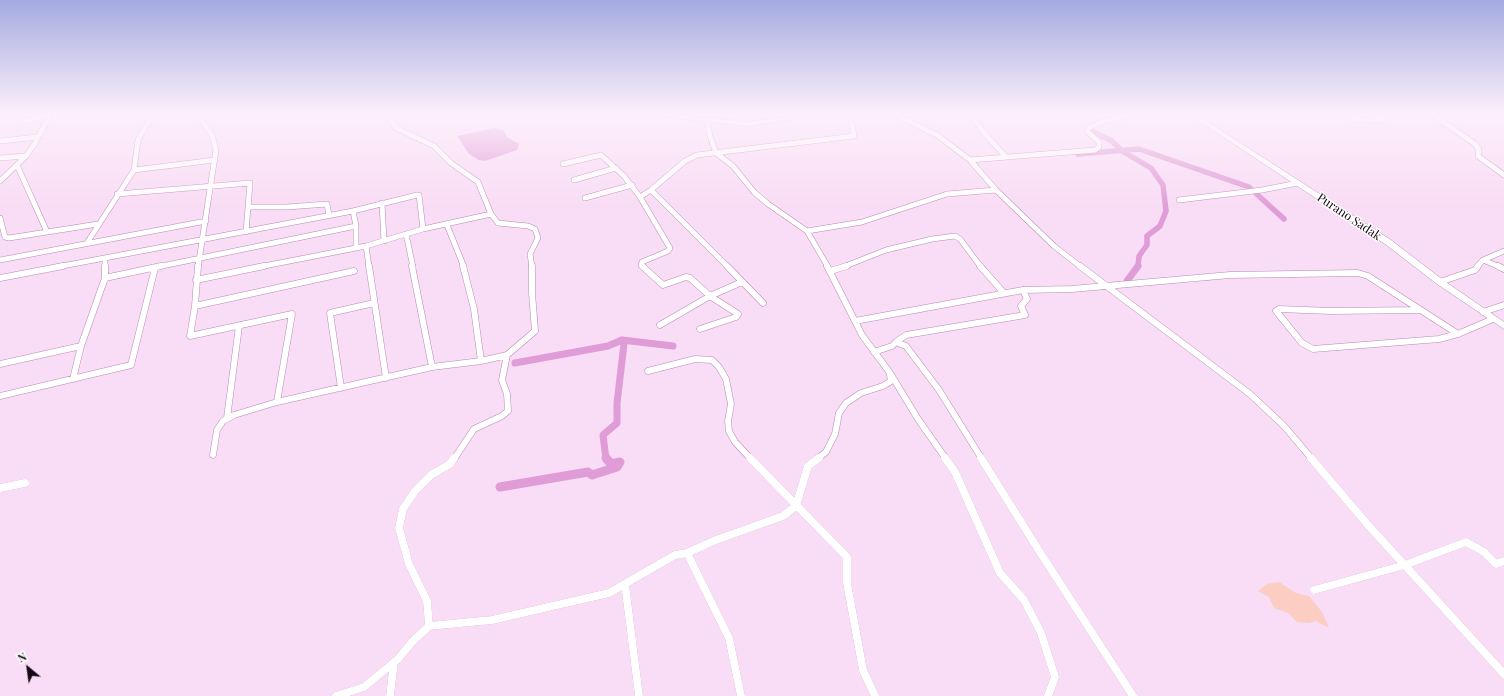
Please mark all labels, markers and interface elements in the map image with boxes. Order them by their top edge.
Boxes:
street label: Purano Sadak [1314,190,1384,244]
north arrow [8,648,48,688]
text: N [15,649,29,666]

